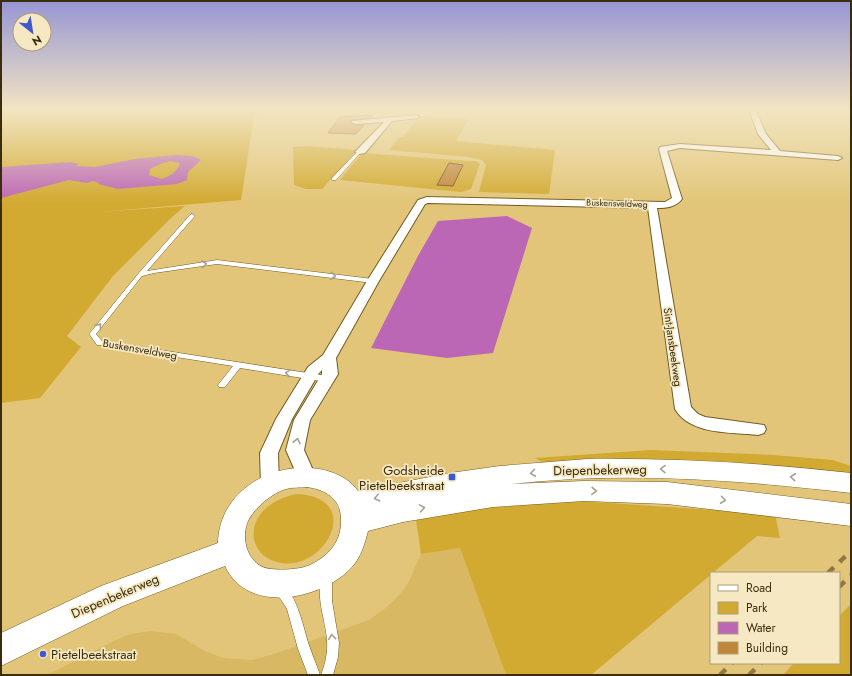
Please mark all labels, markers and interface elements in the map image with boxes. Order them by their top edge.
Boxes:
north arrow [12,12,52,52]
text: N [29,32,45,50]
street label: Buskensveldweg [586,195,648,211]
one-way arrow [201,260,207,269]
one-way arrow [330,271,336,280]
street label: Sint-Jansbeekweg [660,306,686,388]
one-way arrow [94,323,101,330]
street label: Buskensveldweg [102,335,178,363]
one-way arrow [285,369,291,378]
one-way arrow [293,438,301,444]
street label: Diepenbekerweg [553,460,647,480]
place label: Godsheide Pietelbeekstraat [359,461,445,495]
one-way arrow [660,465,666,473]
one-way arrow [530,468,536,477]
marker: Godsheide Pietelbeekstraat [447,472,457,482]
one-way arrow [790,473,796,482]
one-way arrow [591,487,597,495]
one-way arrow [374,493,381,502]
one-way arrow [720,495,726,504]
one-way arrow [419,504,425,513]
street label: Diepenbekerweg [68,569,162,623]
legend [710,572,840,664]
text: Road [746,579,772,597]
text: Park [746,599,768,617]
text: Water [746,619,777,637]
one-way arrow [328,634,337,640]
text: Building [746,639,788,657]
place label: Pietelbeekstraat [51,645,137,664]
marker: Pietelbeekstraat [38,649,48,659]

